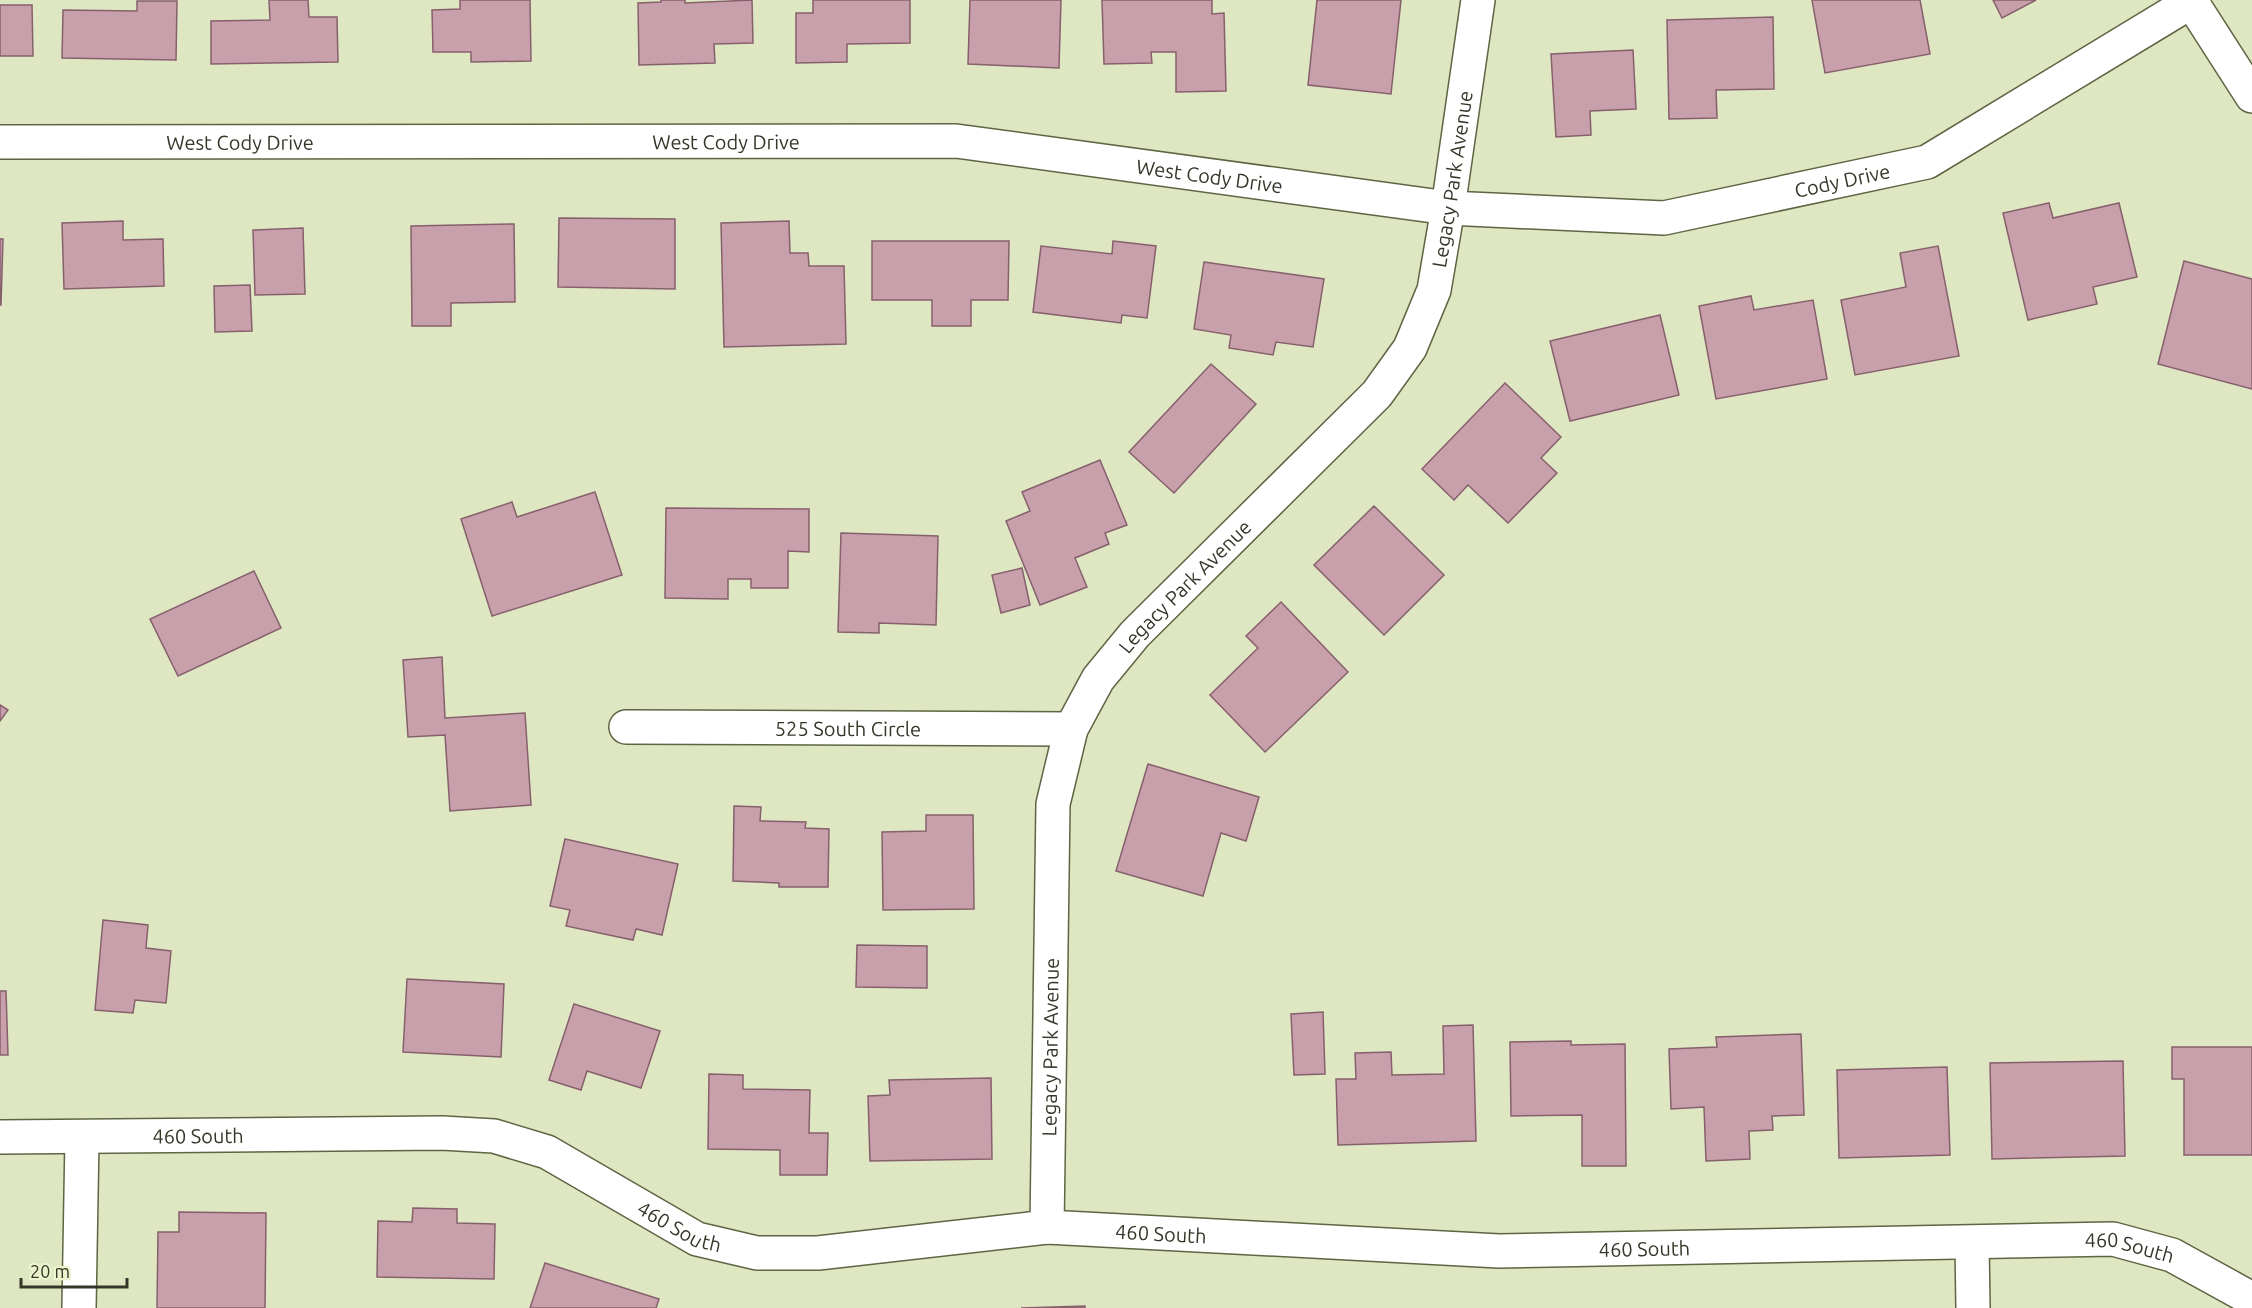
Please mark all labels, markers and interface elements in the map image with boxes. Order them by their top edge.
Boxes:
street label: Legacy Park Avenue [1427,89,1476,269]
street label: West Cody Drive [166,130,314,153]
street label: West Cody Drive [652,130,800,153]
street label: West Cody Drive [1135,154,1284,197]
street label: Cody Drive [1792,159,1892,201]
street label: Legacy Park Avenue [1113,515,1255,657]
street label: 525 South Circle [775,716,921,740]
street label: Legacy Park Avenue [1037,958,1062,1136]
street label: 460 South [152,1123,244,1147]
street label: 460 South [634,1196,724,1256]
street label: 460 South [1115,1219,1207,1247]
street label: 460 South [2084,1227,2177,1267]
street label: 460 South [1598,1236,1690,1261]
scale bar [21,1251,128,1289]
text: 20 m [30,1261,70,1281]

